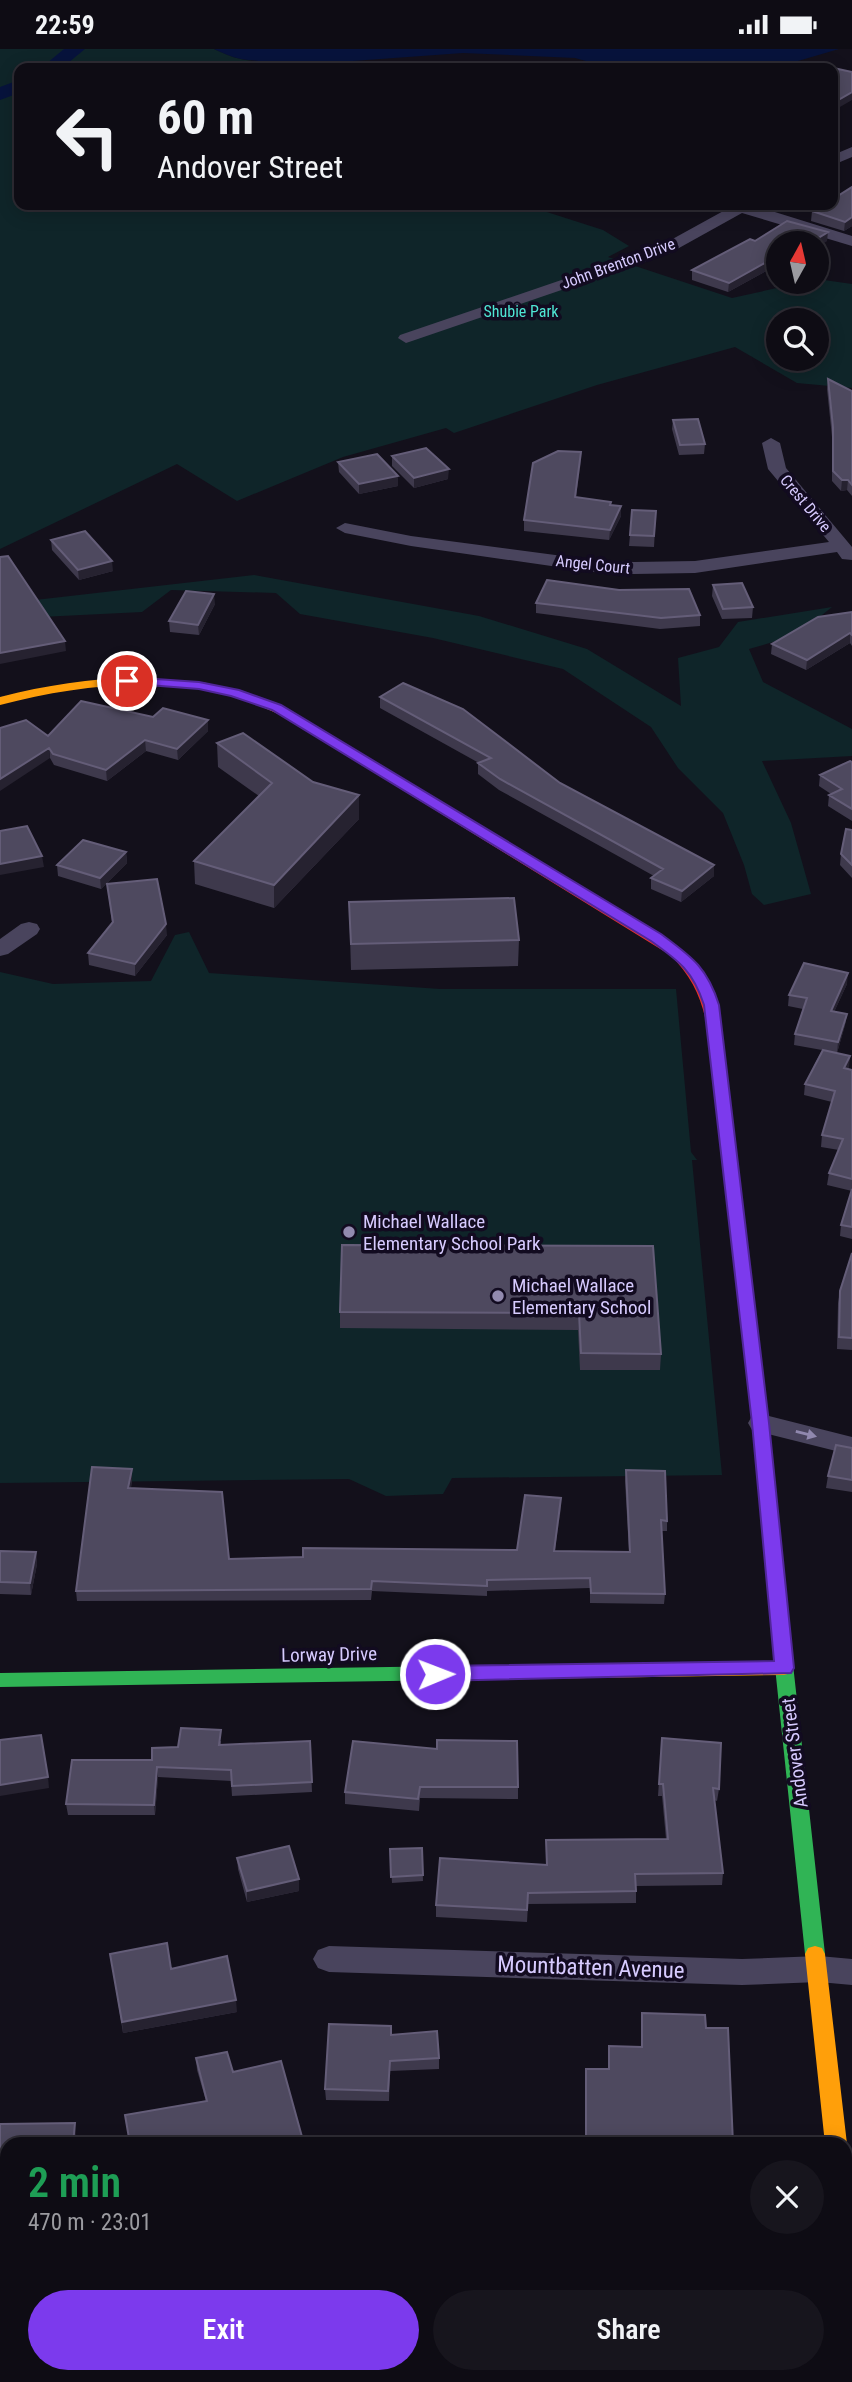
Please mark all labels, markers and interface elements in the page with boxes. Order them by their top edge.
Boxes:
text: 22:59 [35,10,95,40]
text: 60 m [157,89,254,146]
icon: left [42,91,133,182]
text: Andover Street [157,148,343,186]
north arrow [766,231,830,294]
map controls [766,231,829,371]
street label: John Brenton Drive [559,234,678,293]
park label: Shubie Park [483,302,559,321]
button: search [766,308,829,371]
street label: Crest Drive [776,471,835,536]
street label: Angel Court [555,551,631,578]
pin [97,651,157,711]
icon: arrive [108,662,146,700]
place label: Michael Wallace Elementary School Park [363,1210,541,1255]
marker: Michael Wallace Elementary School Park [341,1224,357,1240]
place label: Michael Wallace Elementary School [512,1274,651,1319]
marker: Michael Wallace Elementary School [490,1288,506,1304]
one-way arrow [795,1429,817,1440]
position arrow [398,1637,472,1711]
street label: Lorway Drive [281,1642,377,1667]
street label: Andover Street [776,1697,813,1809]
street label: Mountbatten Avenue [497,1951,685,1984]
text: 2 min [28,2158,121,2207]
button: close [750,2160,824,2234]
text: 470 m · 23:01 [28,2209,152,2236]
button: Exit [28,2290,419,2370]
button: Share [433,2290,824,2370]

